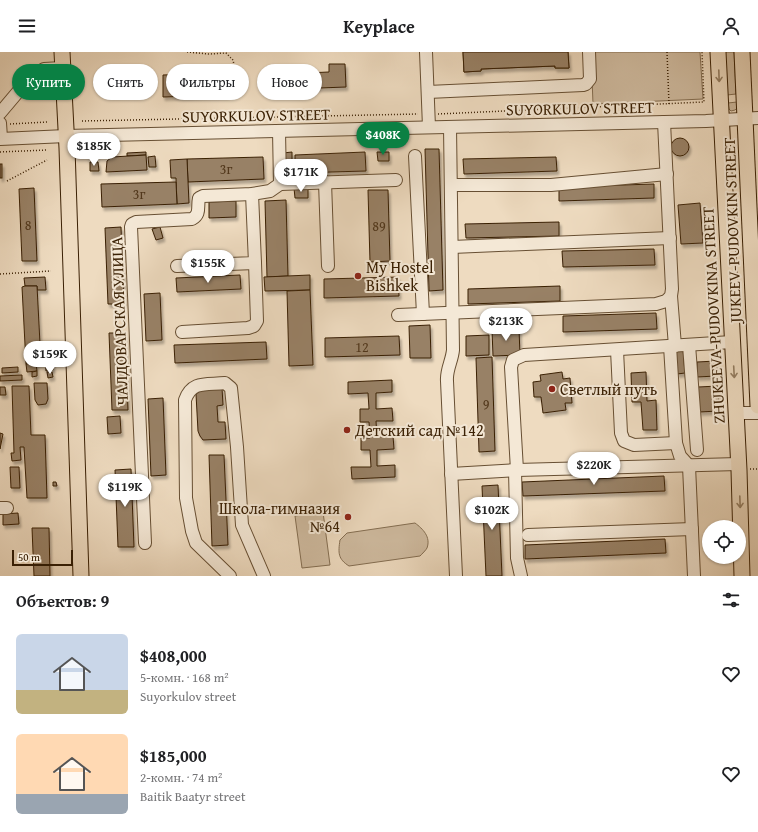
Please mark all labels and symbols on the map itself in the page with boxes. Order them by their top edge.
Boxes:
one-way arrow [715,70,723,83]
street label: SUYORKULOV STREET [506,95,654,121]
street label: SUYORKULOV STREET [182,102,330,128]
pin: $408K [355,122,411,156]
pin: $185K [66,133,122,167]
street label: JUKEEV-PUDOVKIN STREET [717,137,747,325]
house number: 3г [220,159,232,179]
pin: $171K [273,159,329,193]
house number: 3г [133,184,145,204]
street label: ZHUKEEVA-PUDOVKINA STREET [695,206,731,424]
house number: 8 [25,215,32,235]
house number: 89 [372,216,386,236]
street label: ЧАЛДОВАРСКАЯ УЛИЦА [104,236,134,406]
pin: $155K [180,250,236,284]
place label: My Hostel Bishkek [366,255,434,297]
marker: My Hostel Bishkek [353,271,363,281]
pin: $213K [478,308,534,342]
house number: 12 [355,337,369,357]
pin: $159K [22,341,78,375]
one-way arrow [730,365,737,378]
place label: Светлый путь [560,377,658,401]
marker: Светлый путь [547,384,557,394]
house number: 9 [483,394,490,414]
place label: Детский сад №142 [354,418,484,442]
marker: Детский сад №142 [342,425,352,435]
pin: $220K [566,452,622,486]
pin: $119K [97,474,153,508]
one-way arrow [736,495,743,508]
place label: Школа-гимназия №64 [219,496,340,538]
pin: $102K [464,497,520,531]
marker: Школа-гимназия №64 [343,512,353,522]
scale bar [12,548,73,567]

